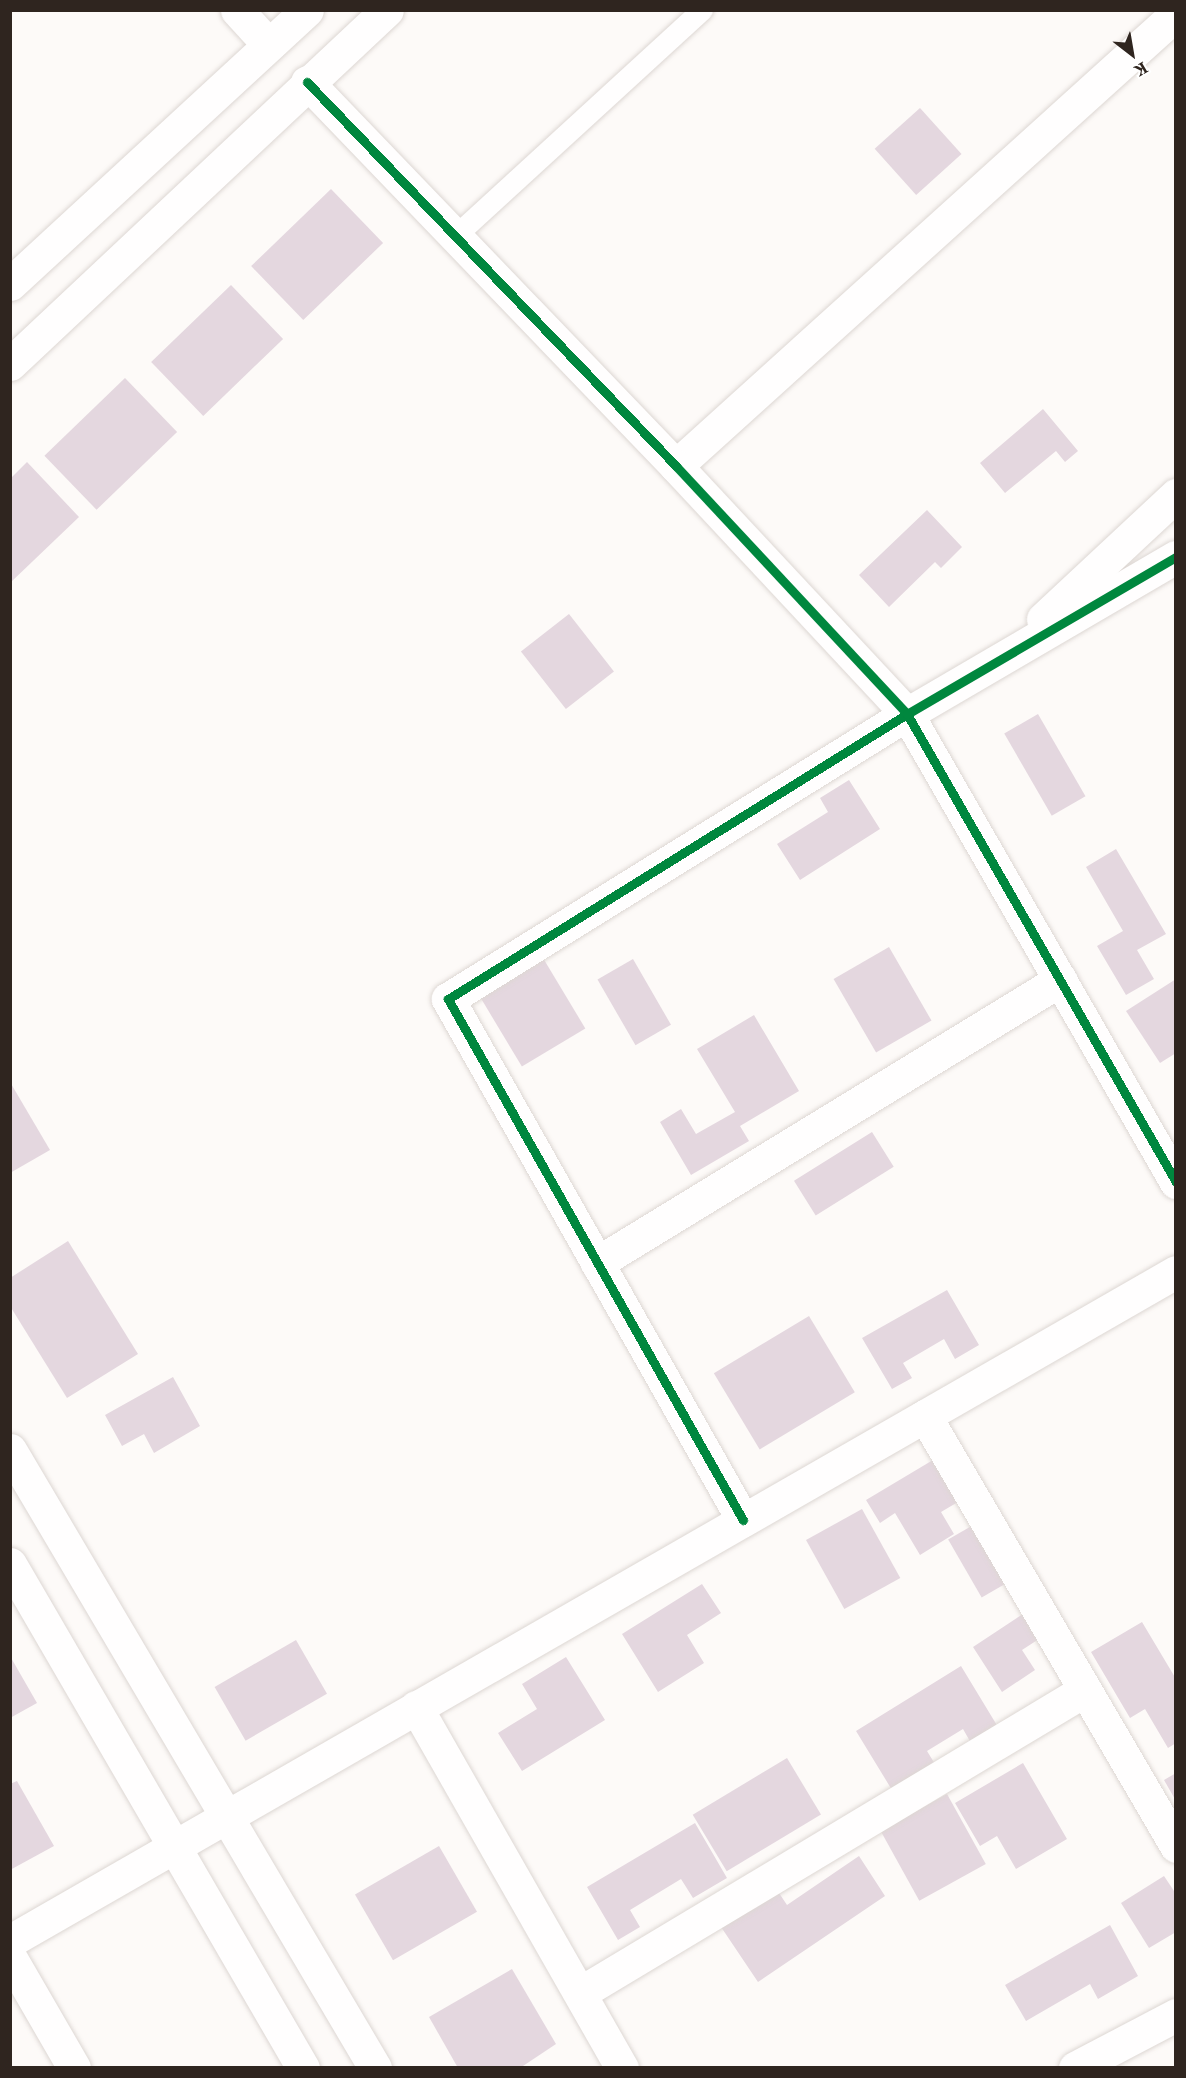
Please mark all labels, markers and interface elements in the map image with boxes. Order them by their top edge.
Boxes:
north arrow [1102,24,1162,84]
text: K [1131,57,1152,82]

